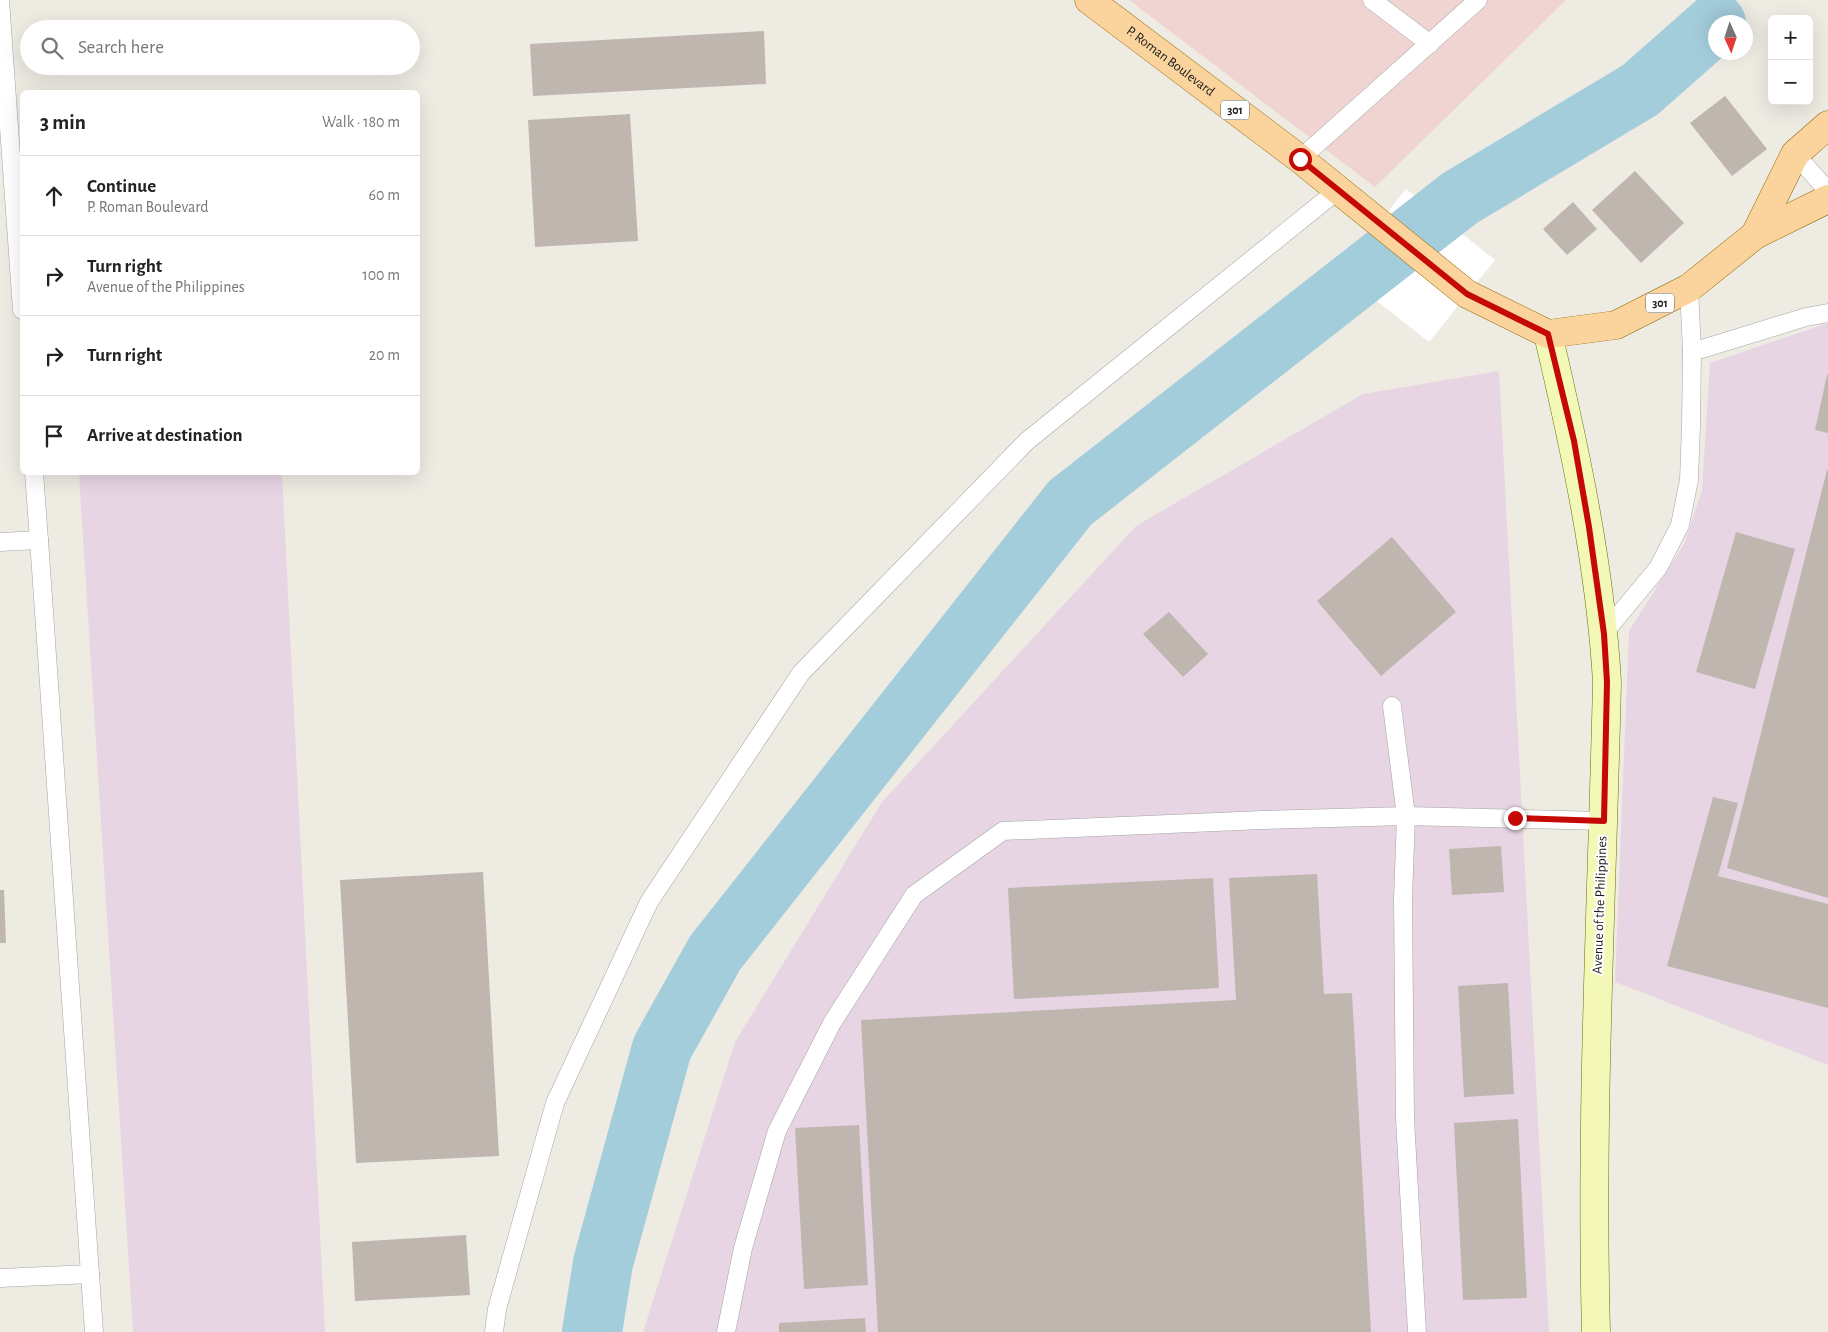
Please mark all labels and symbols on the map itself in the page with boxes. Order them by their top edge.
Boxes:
north arrow [1708,15,1753,60]
street label: P. Roman Boulevard [1124,24,1217,99]
road number: 301 [1221,100,1249,120]
route start [1289,148,1312,171]
road number: 301 [1646,294,1674,312]
route end [1504,807,1527,830]
street label: Avenue of the Philippines [1591,836,1609,974]

